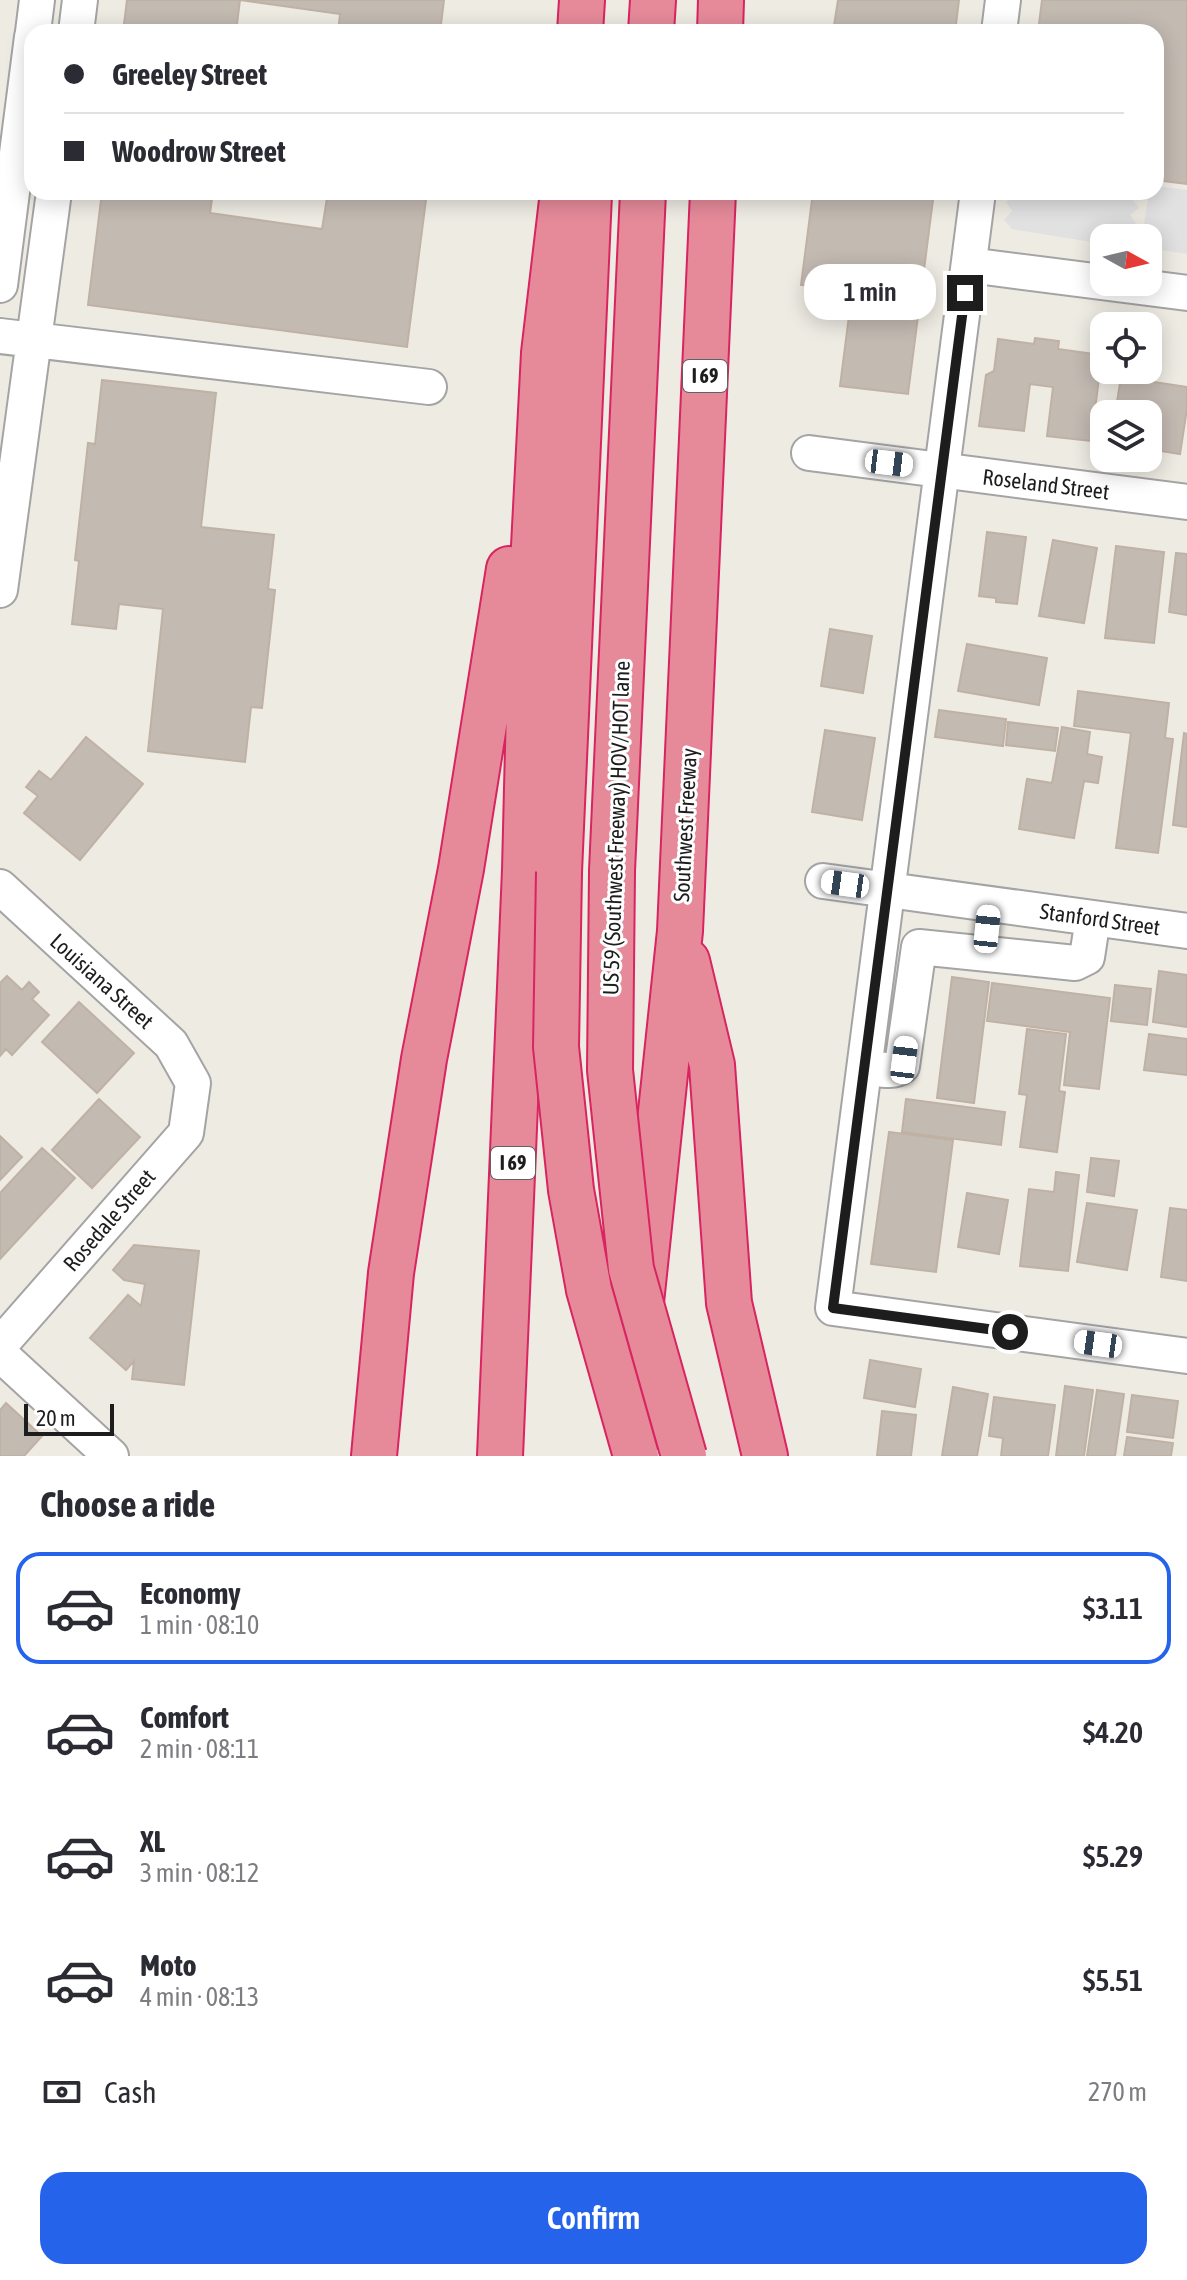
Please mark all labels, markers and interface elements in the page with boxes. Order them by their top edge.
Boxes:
text: Greeley Street [112,57,267,91]
text: Woodrow Street [112,134,286,168]
north arrow [1090,224,1162,296]
map controls [1090,224,1162,472]
callout: 1 min [805,265,937,321]
route end [947,275,983,311]
text: 1 min [843,277,897,307]
button: locate [1090,312,1162,384]
road number: I 69 [683,360,727,392]
button: layers [1090,400,1162,472]
car [864,448,914,478]
street label: Roseland Street [981,463,1111,505]
street label: US 59 (Southwest Freeway) HOV/HOT lane [597,660,635,996]
street label: Southwest Freeway [668,747,702,903]
car [820,869,870,899]
street label: Stanford Street [1038,898,1162,940]
car [973,904,1001,954]
street label: Louisiana Street [45,928,159,1034]
car [889,1035,919,1085]
road number: I 69 [491,1147,535,1179]
street label: Rosedale Street [58,1164,160,1276]
route start [992,1314,1028,1350]
car [1073,1329,1123,1359]
scale bar [24,1400,114,1436]
text: 20 m [36,1405,76,1431]
text: Choose a ride [40,1483,215,1525]
icon: car [44,1572,116,1644]
text: Economy [140,1576,241,1610]
text: $3.11 [1083,1591,1143,1625]
text: 1 min · 08:10 [140,1610,259,1640]
icon: car [44,1696,116,1768]
text: Comfort [140,1700,229,1734]
text: $4.20 [1083,1715,1143,1749]
text: 2 min · 08:11 [140,1734,259,1764]
icon: car [44,1820,116,1892]
text: XL [140,1824,165,1858]
text: $5.29 [1083,1839,1143,1873]
text: 3 min · 08:12 [140,1858,259,1888]
icon: car [44,1944,116,2016]
text: Moto [140,1948,197,1982]
text: $5.51 [1083,1963,1143,1997]
text: 4 min · 08:13 [140,1982,259,2012]
icon: cash [40,2070,84,2114]
text: Cash [104,2075,157,2109]
text: 270 m [1088,2077,1147,2107]
button: Confirm [40,2172,1147,2264]

